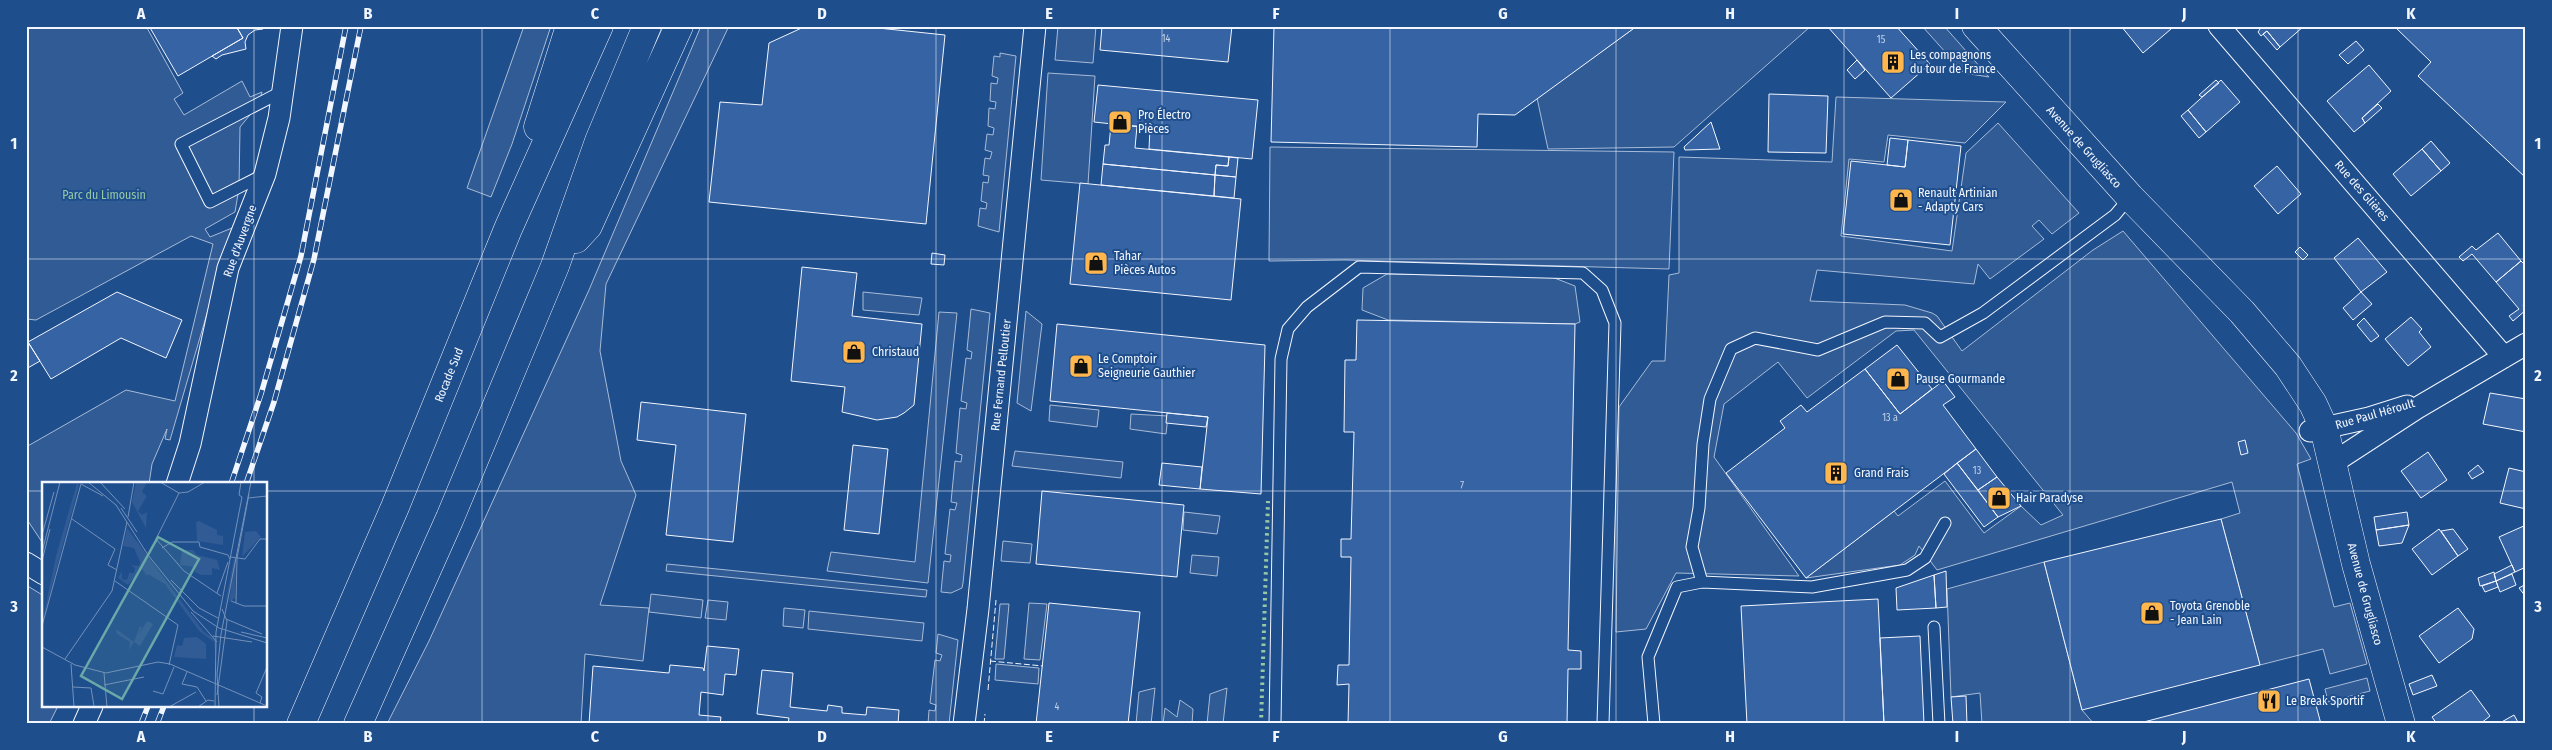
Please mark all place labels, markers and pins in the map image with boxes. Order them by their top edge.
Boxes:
place label: Les compagnons du tour de France [1910,48,1996,76]
building icon: Les compagnons du tour de France [1880,49,1906,75]
place label: Pro Électro Pièces [1138,107,1191,136]
shop icon: Pro Électro Pièces [1107,109,1133,135]
place label: Renault Artinian - Adapty Cars [1918,186,1998,214]
shop icon: Renault Artinian - Adapty Cars [1888,187,1914,213]
place label: Tahar Pièces Autos [1114,249,1176,277]
shop icon: Tahar Pièces Autos [1083,250,1109,276]
shop icon: Christaud [841,339,867,365]
place label: Christaud [872,345,919,359]
place label: Le Comptoir Seigneurie Gauthier [1098,352,1196,380]
shop icon: Le Comptoir Seigneurie Gauthier [1068,353,1094,379]
shop icon: Pause Gourmande [1885,366,1911,392]
place label: Pause Gourmande [1916,372,2005,386]
building icon: Grand Frais [1823,460,1849,486]
place label: Grand Frais [1854,466,1909,480]
shop icon: Hair Paradyse [1986,485,2012,511]
place label: Hair Paradyse [2016,491,2083,505]
place label: Toyota Grenoble - Jean Lain [2170,599,2250,627]
shop icon: Toyota Grenoble - Jean Lain [2139,600,2165,626]
restaurant icon: Le Break Sportif [2256,688,2282,714]
place label: Le Break Sportif [2286,694,2365,708]

